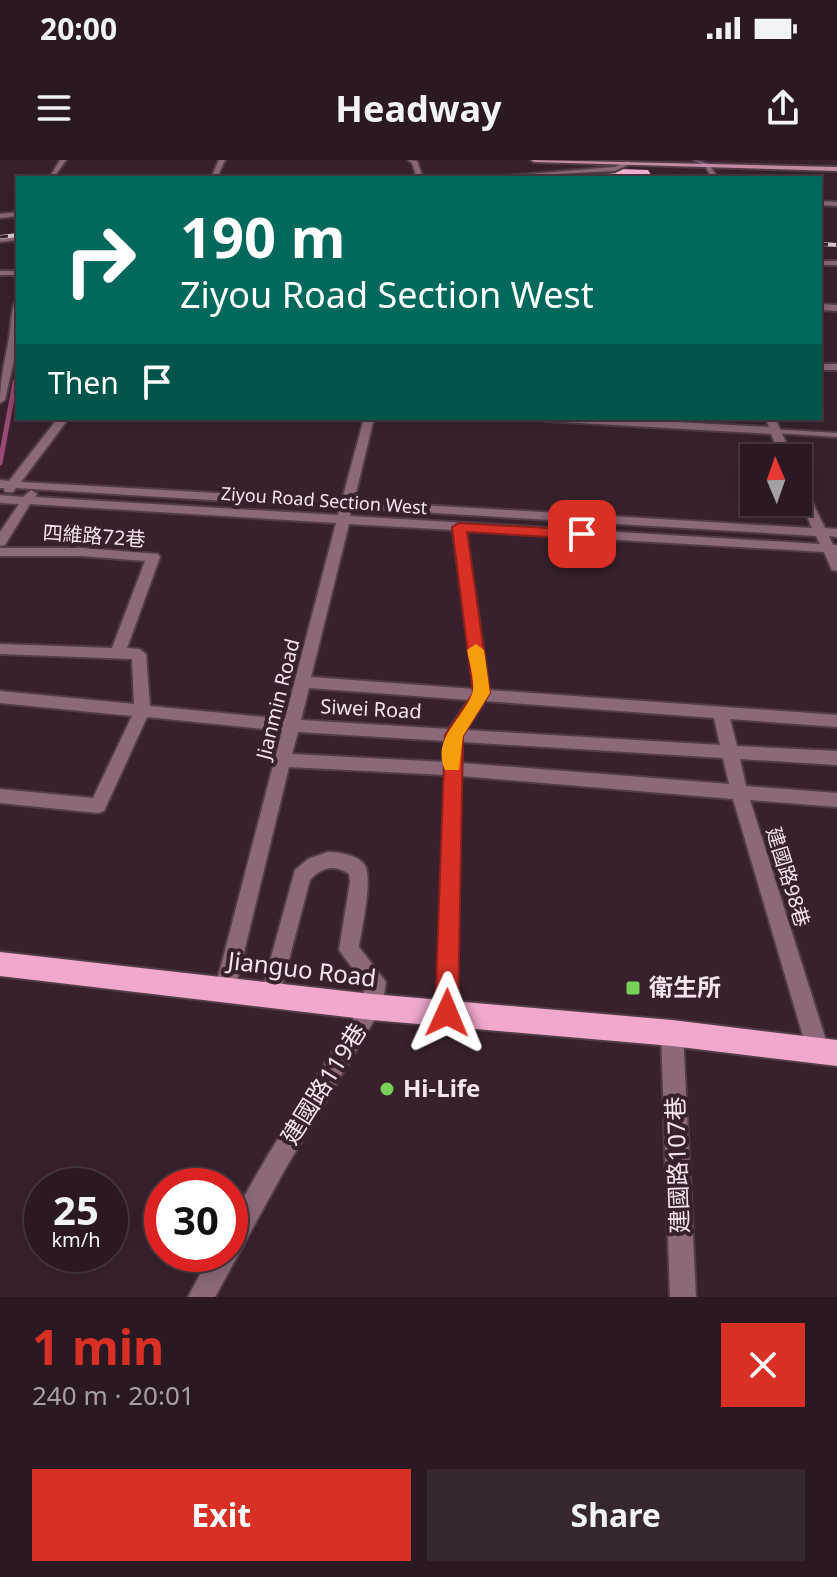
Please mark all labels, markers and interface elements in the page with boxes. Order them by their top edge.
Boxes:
text: 20:00 [40,8,117,49]
text: Headway [335,84,502,133]
icon: menu [32,86,76,130]
icon: share [761,86,805,130]
text: 190 m [180,198,345,274]
icon: right [48,208,152,312]
text: Ziyou Road Section West [180,270,594,319]
icon: arrive [135,360,179,404]
text: Then [48,362,119,403]
north arrow [740,444,812,516]
map controls [740,444,812,516]
street label: Ziyou Road Section West [220,481,429,519]
pin [548,500,616,568]
icon: arrive [560,512,604,556]
street label: 四維路72巷 [42,518,146,553]
street label: Jianmin Road [249,636,306,764]
street label: Siwei Road [320,692,422,725]
street label: 建國路98巷 [761,824,816,930]
street label: Jianguo Road [224,943,378,994]
place label: 衛生所 [649,970,721,1003]
position arrow [405,971,489,1055]
marker: 衛生所 [624,979,642,997]
street label: 建國路119巷 [272,1016,373,1150]
place label: Hi-Life [403,1071,480,1104]
marker: Hi-Life [378,1080,396,1098]
street label: 建國路107巷 [658,1096,695,1234]
speed limit sign: 30 [144,1168,248,1272]
text: 25 [53,1182,99,1237]
text: km/h [51,1226,101,1253]
text: 1 min [32,1314,164,1379]
button: close [721,1323,805,1407]
text: 240 m · 20:01 [32,1377,195,1413]
button: Exit [32,1469,411,1561]
button: Share [427,1469,805,1561]

